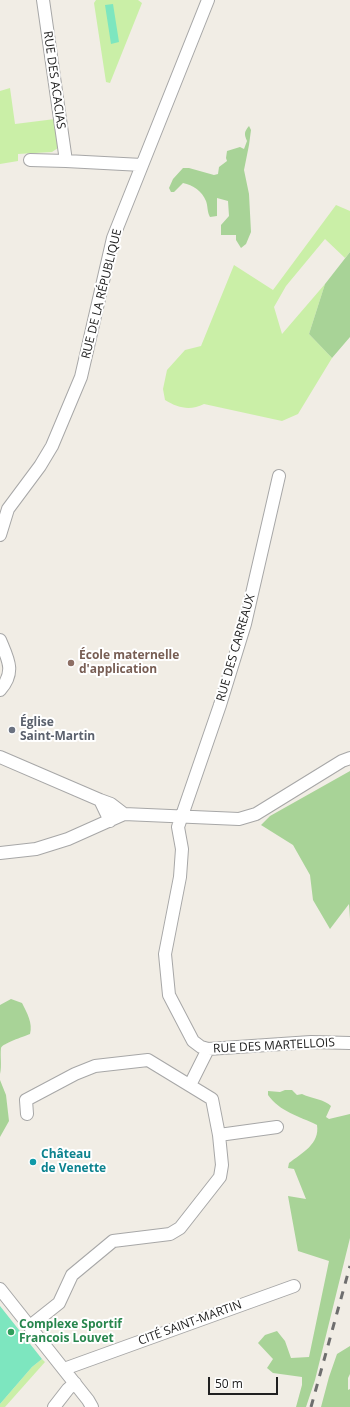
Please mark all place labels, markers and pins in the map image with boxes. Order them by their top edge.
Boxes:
place label: École maternelle d'application [79,649,179,677]
marker: École maternelle d'application [66,658,76,668]
place label: Église Saint-Martin [20,716,95,744]
marker: Église Saint-Martin [7,725,17,735]
place label: Château de Venette [41,1148,106,1176]
marker: Château de Venette [28,1157,38,1167]
place label: Complexe Sportif Francois Louvet [19,1318,122,1346]
marker: Complexe Sportif Francois Louvet [6,1327,16,1337]

